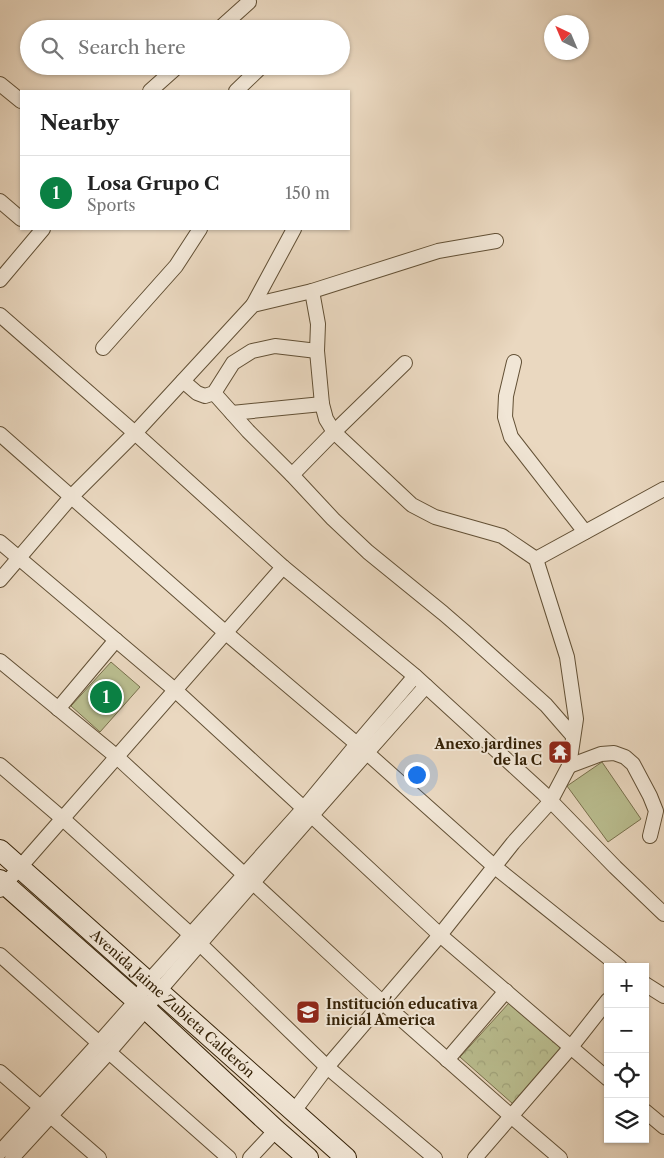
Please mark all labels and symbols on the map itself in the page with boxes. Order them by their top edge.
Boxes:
north arrow [544,15,589,60]
pin: 1 [90,678,122,716]
place label: Anexo jardines de la C [434,735,542,769]
temple icon: Anexo jardines de la C [547,739,573,765]
your location [404,762,430,788]
street label: Avenida Jaime Zubieta Calderón [86,925,259,1082]
place label: Institución educativa inicial America [326,995,479,1029]
school or university icon: Institución educativa inicial America [295,999,321,1025]

